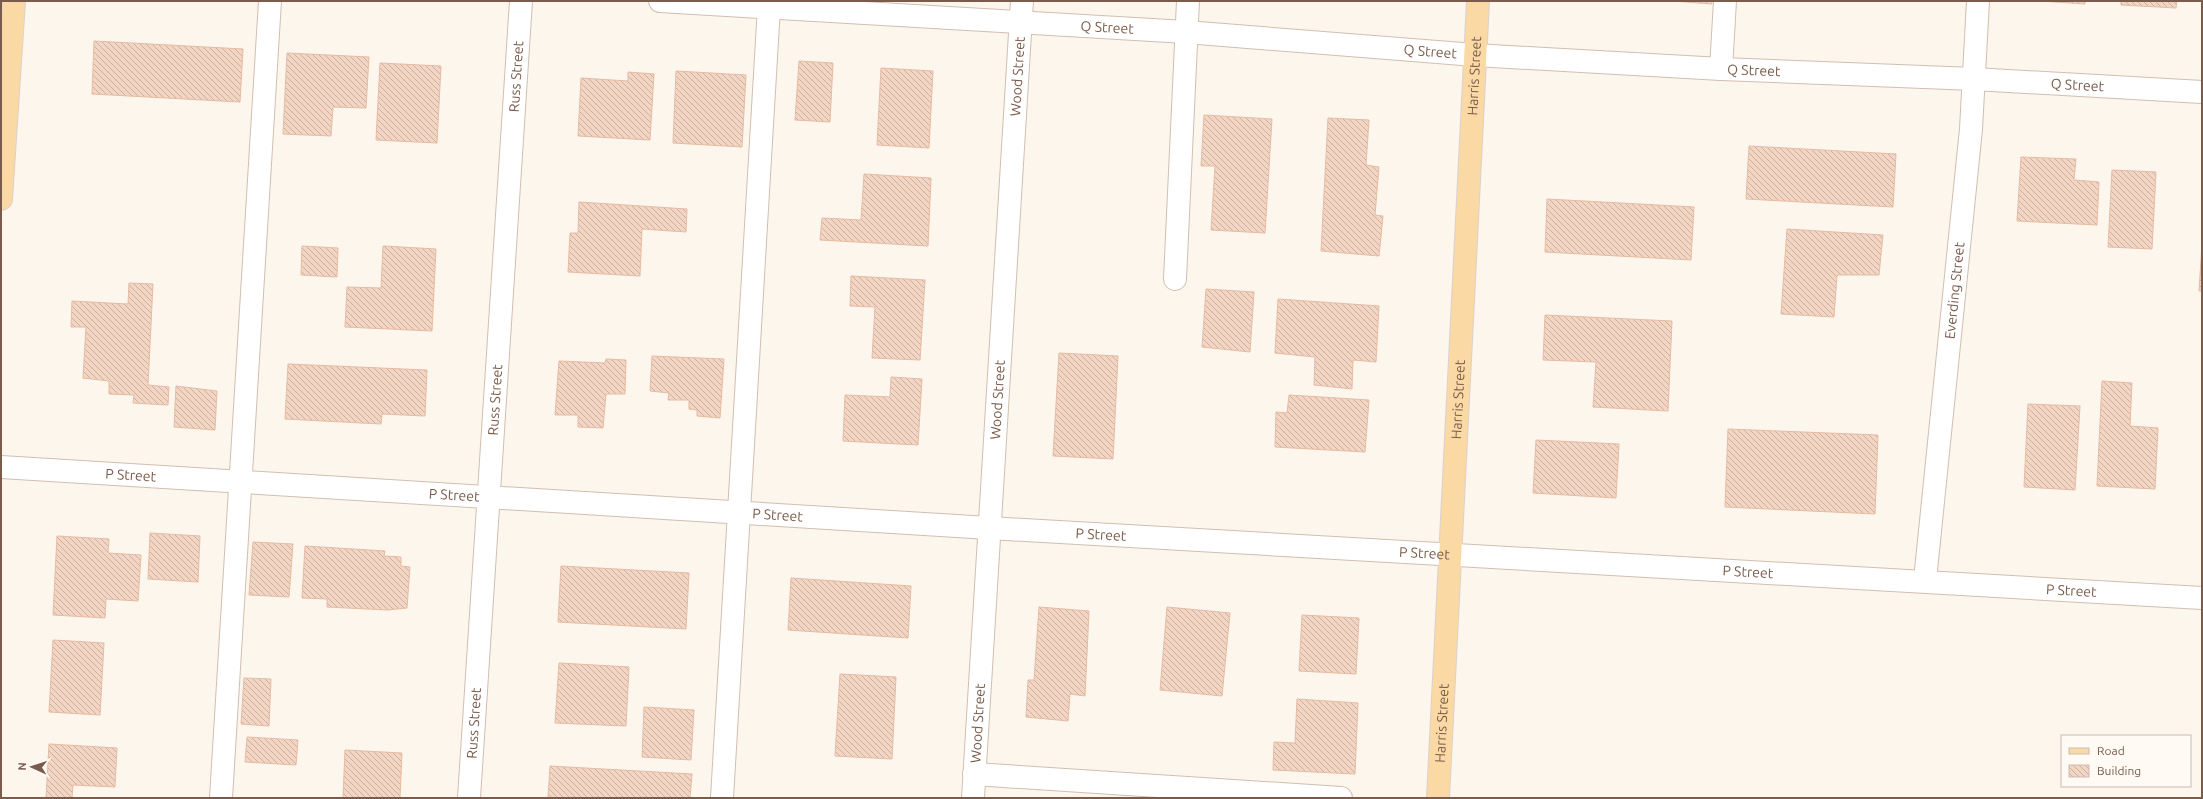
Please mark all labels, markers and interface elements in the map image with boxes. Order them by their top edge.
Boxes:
street label: Q Street [1080,18,1135,37]
street label: Harris Street [1464,35,1484,116]
street label: Wood Street [1007,36,1028,117]
street label: Russ Street [506,40,526,113]
street label: Q Street [1403,41,1458,62]
street label: Q Street [1727,61,1781,79]
street label: Q Street [2050,75,2105,94]
street label: Everding Street [1942,241,1967,340]
street label: Wood Street [987,359,1008,440]
street label: Harris Street [1448,359,1468,440]
street label: Russ Street [485,363,505,436]
street label: P Street [105,465,157,485]
street label: P Street [428,485,480,505]
street label: P Street [752,505,804,525]
street label: P Street [1075,525,1127,544]
street label: P Street [1399,544,1451,563]
street label: P Street [1722,562,1774,581]
street label: P Street [2046,581,2098,600]
street label: Wood Street [967,682,988,763]
street label: Harris Street [1432,683,1452,763]
street label: Russ Street [464,687,484,759]
legend [2061,735,2191,787]
text: Road [2097,744,2125,757]
north arrow [12,747,52,787]
text: N [16,762,28,771]
text: Building [2097,764,2141,777]

